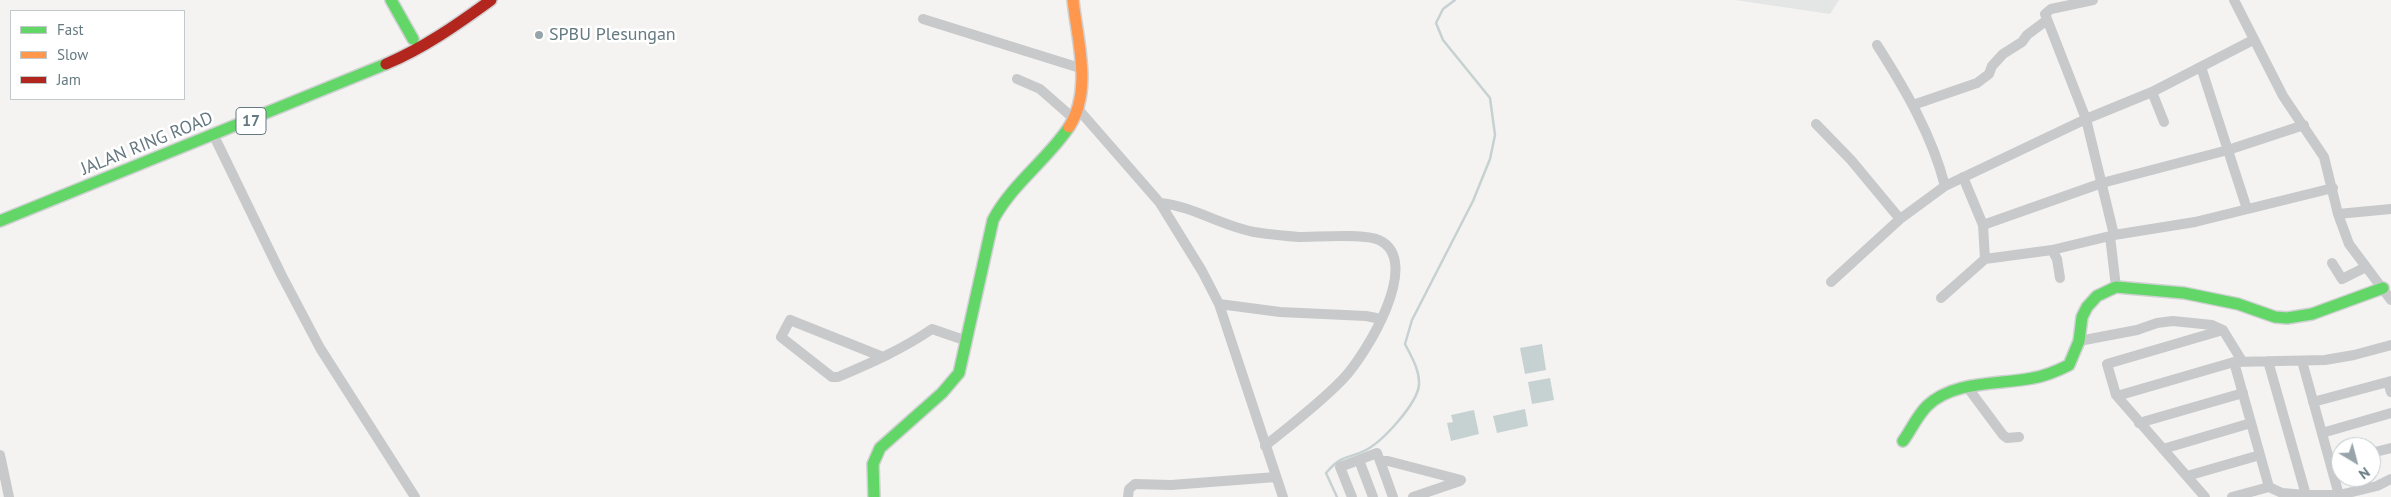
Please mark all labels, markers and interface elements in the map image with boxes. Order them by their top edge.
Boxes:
legend [10,10,185,100]
text: Fast [57,20,84,39]
place label: SPBU Plesungan [549,24,676,46]
marker: SPBU Plesungan [533,29,545,41]
text: Slow [57,45,88,64]
text: Jam [57,70,81,89]
street label: JALAN RING ROAD [78,108,216,180]
road number: 17 [236,108,266,134]
north arrow [2331,437,2381,487]
text: N [2355,463,2374,483]

